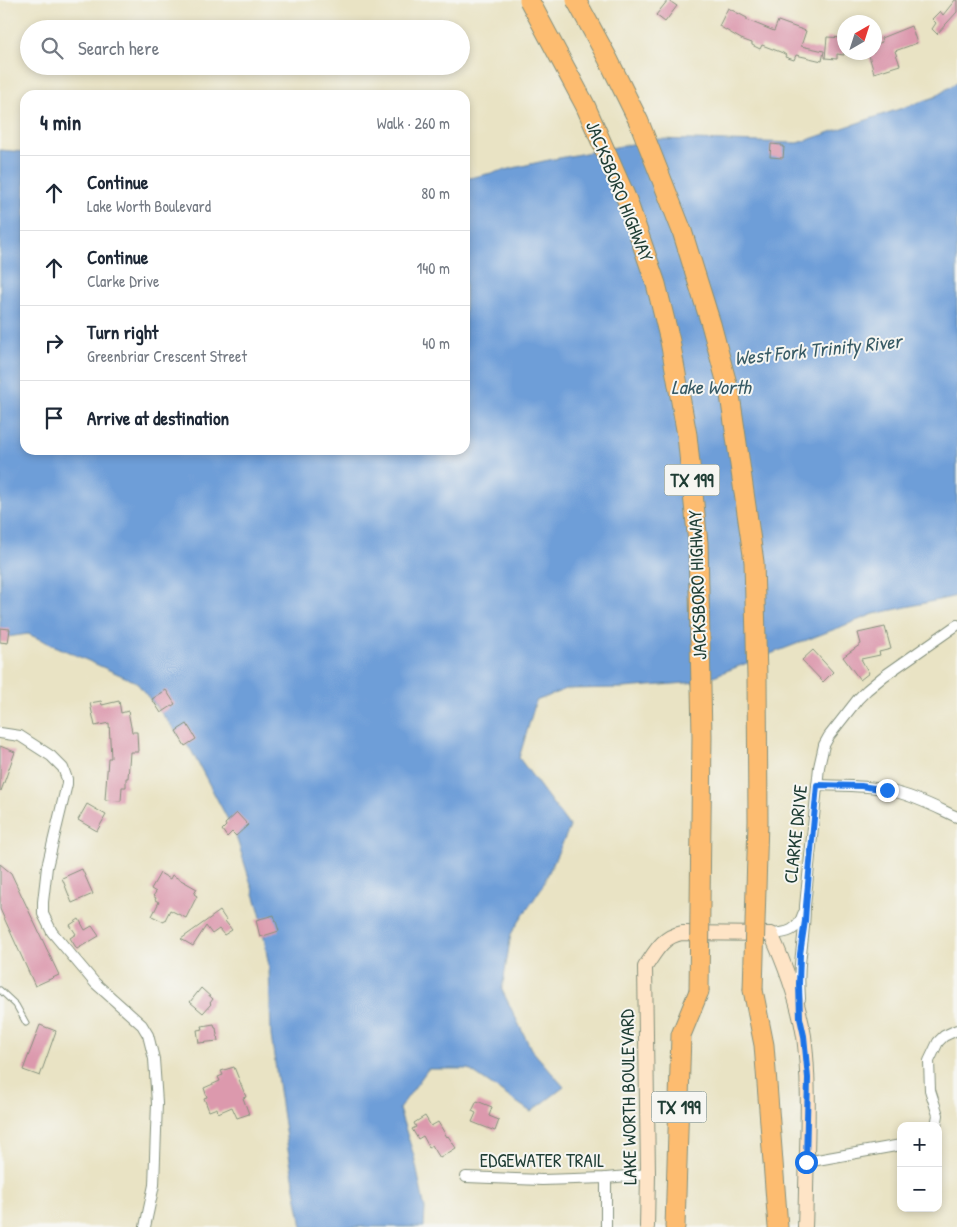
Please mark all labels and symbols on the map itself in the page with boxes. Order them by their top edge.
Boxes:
north arrow [837,15,882,60]
street label: JACKSBORO HIGHWAY [580,117,660,266]
water label: West Fork Trinity River [733,327,905,372]
water label: Lake Worth [671,373,752,400]
road number: TX 199 [664,464,720,496]
street label: JACKSBORO HIGHWAY [681,509,713,660]
route end [876,779,899,802]
street label: CLARKE DRIVE [777,783,813,885]
street label: LAKE WORTH BOULEVARD [613,1009,643,1185]
road number: TX 199 [652,1092,706,1122]
street label: EDGEWATER TRAIL [480,1147,604,1173]
route start [795,1151,818,1174]

